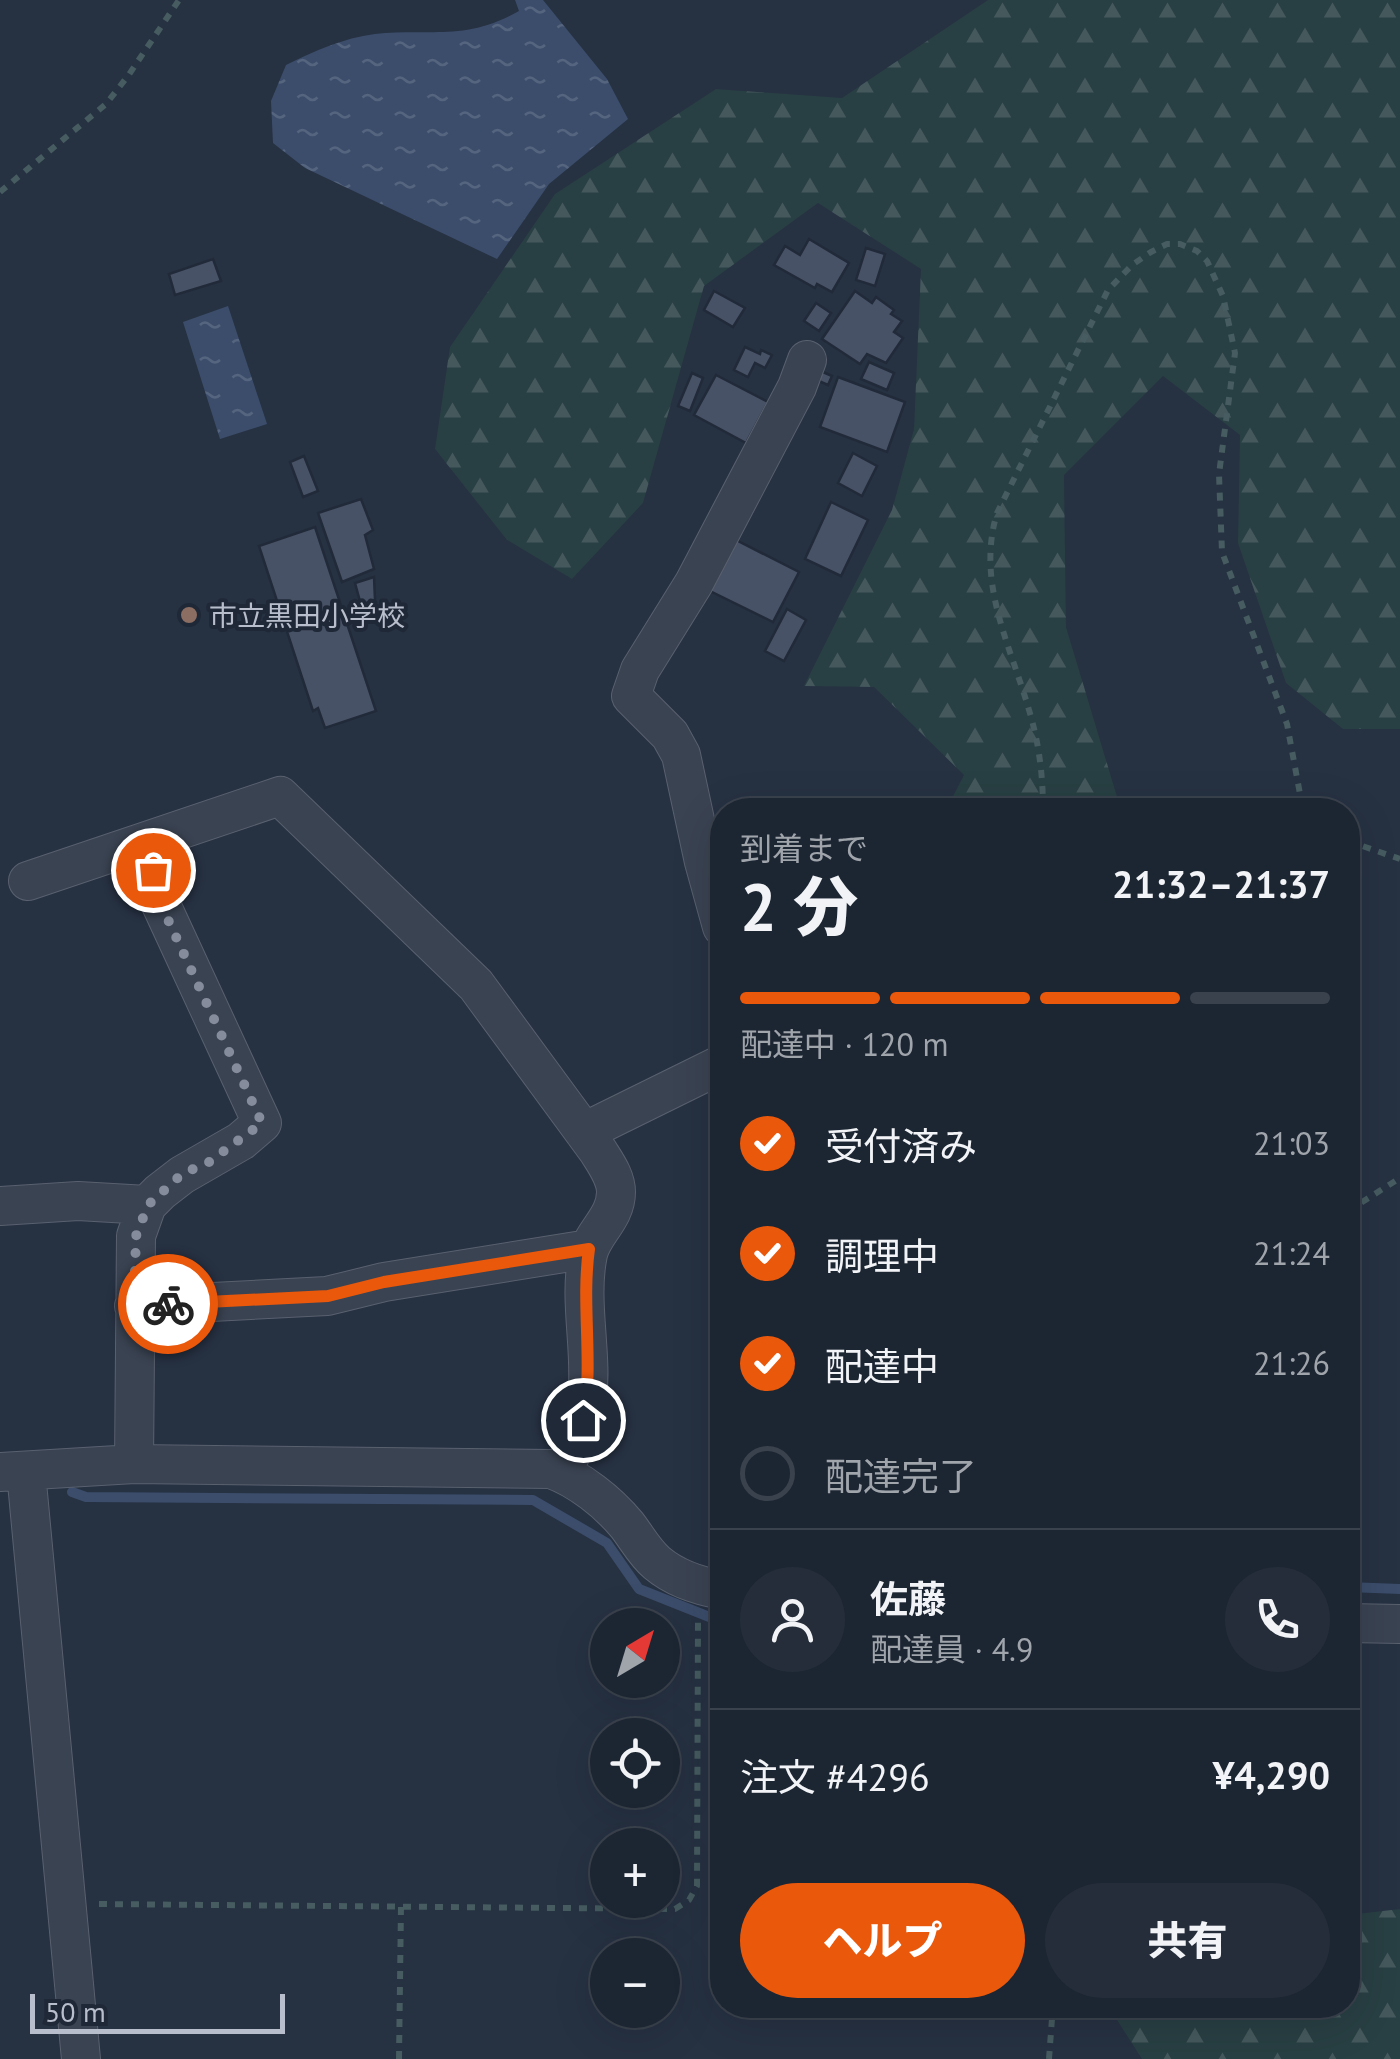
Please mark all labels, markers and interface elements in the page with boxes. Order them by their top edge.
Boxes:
place label: 市立黒田小学校 [209,597,405,634]
marker: 市立黒田小学校 [178,604,200,626]
text: 到着まで [740,827,868,869]
pin [111,828,196,913]
icon: bag [126,843,181,898]
text: 21:32–21:37 [1112,859,1330,908]
text: 2 分 [740,864,858,948]
text: 配達中 · 120 m [740,1023,948,1065]
icon: check [740,1116,795,1171]
text: 受付済み [825,1121,977,1170]
text: 21:03 [1253,1122,1330,1164]
icon: check [740,1226,795,1281]
text: 調理中 [825,1231,939,1280]
text: 21:24 [1253,1232,1330,1274]
courier [118,1254,218,1354]
icon: bike [141,1277,196,1332]
icon: check [740,1336,795,1391]
text: 配達中 [825,1341,939,1390]
text: 21:26 [1253,1342,1330,1384]
pin [541,1378,626,1463]
icon: home [556,1393,611,1448]
text: 配達完了 [825,1451,977,1500]
button: person [740,1567,845,1672]
button: phone [1225,1567,1330,1672]
text: 佐藤 [870,1574,946,1623]
north arrow [590,1608,680,1698]
map controls [590,1608,680,2028]
text: 配達員 · 4.9 [870,1628,1033,1670]
button: locate [590,1718,680,1808]
text: ¥4,290 [1213,1750,1330,1799]
text: 注文 #4296 [740,1752,930,1801]
button: + [590,1828,680,1918]
button: ヘルプ [740,1883,1025,1998]
button: 共有 [1045,1883,1330,1998]
button: − [590,1938,680,2028]
scale bar [30,1989,285,2034]
text: 50 m [45,1993,106,2030]

